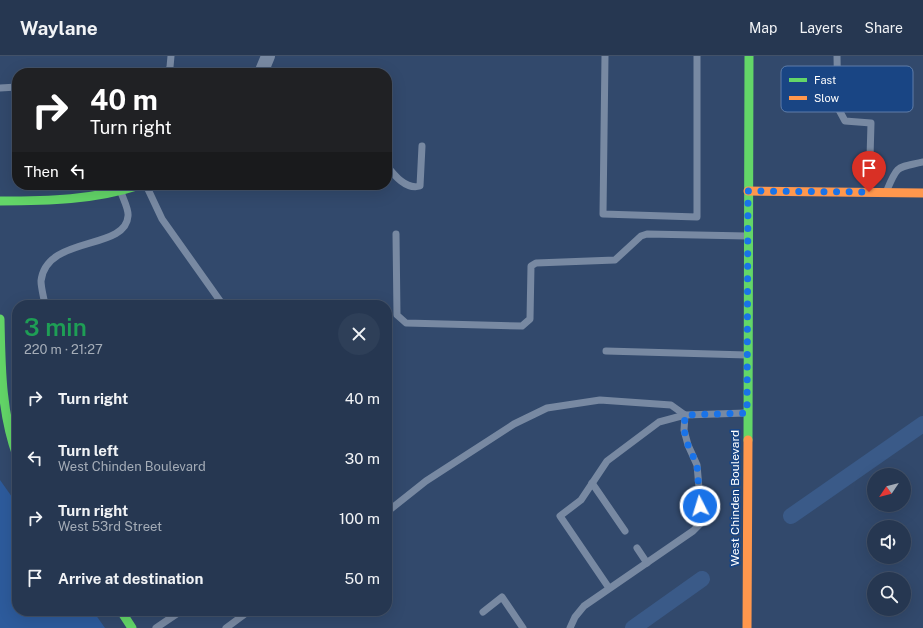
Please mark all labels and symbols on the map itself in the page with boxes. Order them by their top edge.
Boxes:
legend [781,66,913,112]
text: Fast [814,74,836,86]
text: Slow [814,92,840,104]
pin [852,151,886,192]
street label: West Chinden Boulevard [728,430,742,566]
north arrow [867,468,911,512]
position arrow [679,485,721,527]

